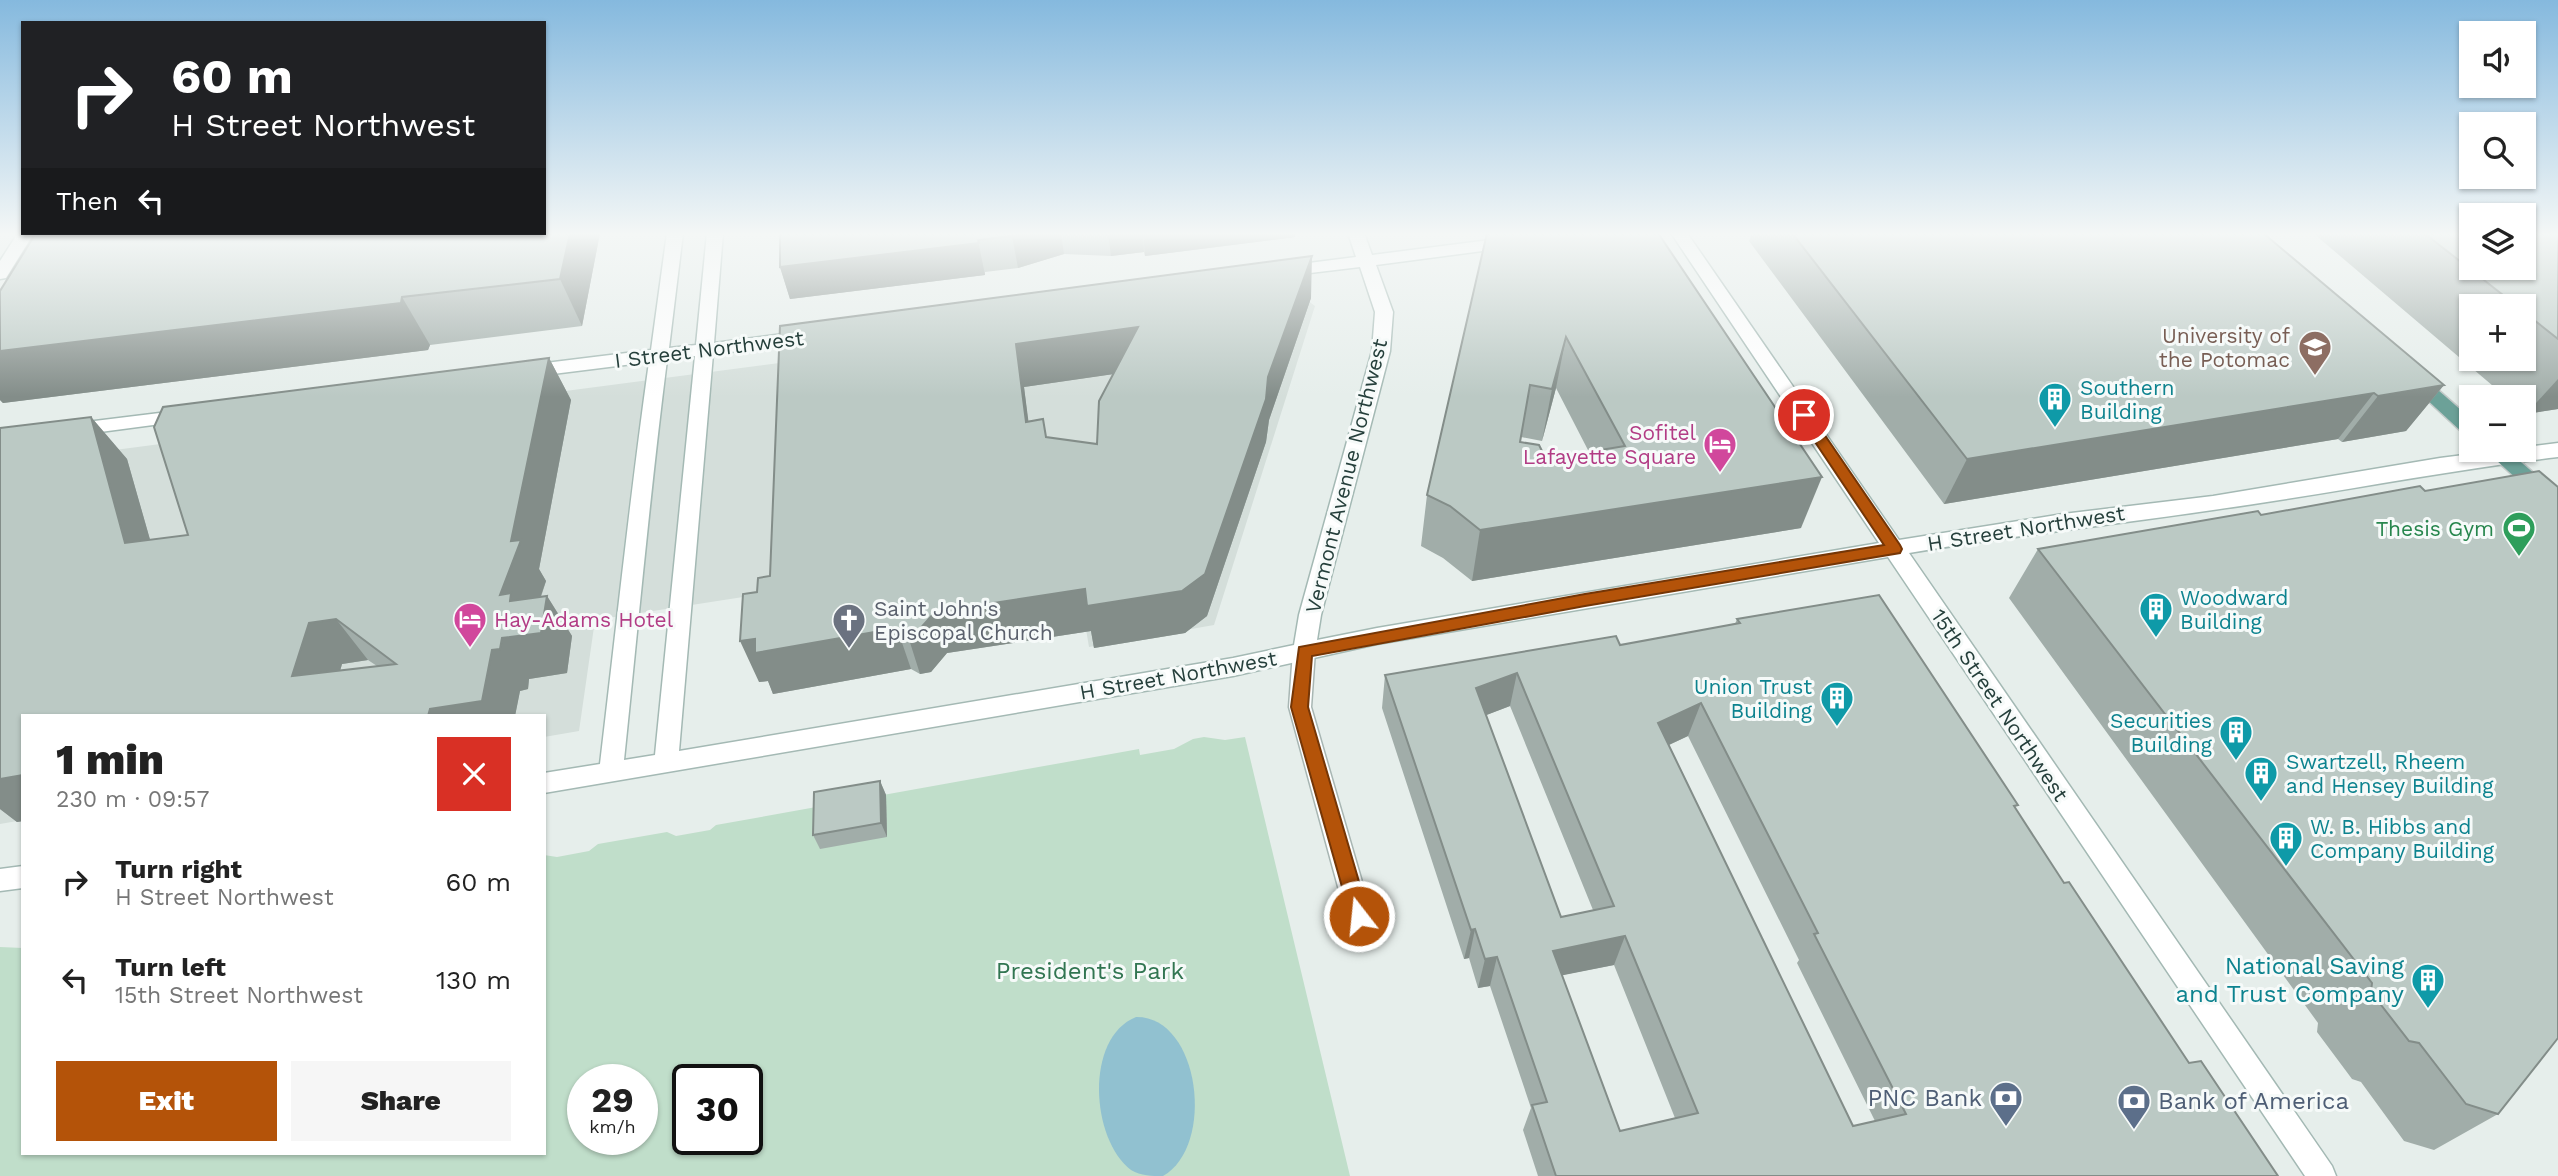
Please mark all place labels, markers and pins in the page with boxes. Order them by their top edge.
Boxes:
place label: University of the Potomac [2159,323,2290,372]
school or university icon: University of the Potomac [2296,328,2334,377]
place label: Southern Building [2080,375,2175,424]
building icon: Southern Building [2036,380,2074,429]
pin [1774,385,1834,445]
place label: Sofitel Lafayette Square [1523,420,1697,469]
hotel icon: Sofitel Lafayette Square [1701,425,1739,474]
sports icon: Thesis Gym [2500,509,2538,558]
place label: Thesis Gym [2376,516,2494,541]
place label: Woodward Building [2180,585,2288,634]
building icon: Woodward Building [2137,590,2175,639]
place label: Saint John's Episcopal Church [874,596,1053,645]
hotel icon: Hay-Adams Hotel [451,600,489,649]
church icon: Saint John's Episcopal Church [830,601,868,650]
place label: Hay-Adams Hotel [494,607,674,632]
place label: Union Trust Building [1694,674,1813,723]
building icon: Union Trust Building [1818,679,1856,728]
place label: Securities Building [2110,708,2213,757]
building icon: Securities Building [2217,713,2255,762]
place label: Swartzell, Rheem and Hensey Building [2286,749,2494,798]
building icon: Swartzell, Rheem and Hensey Building [2242,754,2280,803]
place label: W. B. Hibbs and Company Building [2310,814,2495,863]
building icon: W. B. Hibbs and Company Building [2267,819,2305,868]
place label: National Saving and Trust Company [2175,952,2405,1008]
building icon: National Saving and Trust Company [2409,961,2447,1010]
bank icon: PNC Bank [1987,1079,2025,1128]
bank icon: Bank of America [2115,1082,2153,1131]
place label: PNC Bank [1867,1084,1982,1112]
place label: Bank of America [2158,1087,2349,1115]

